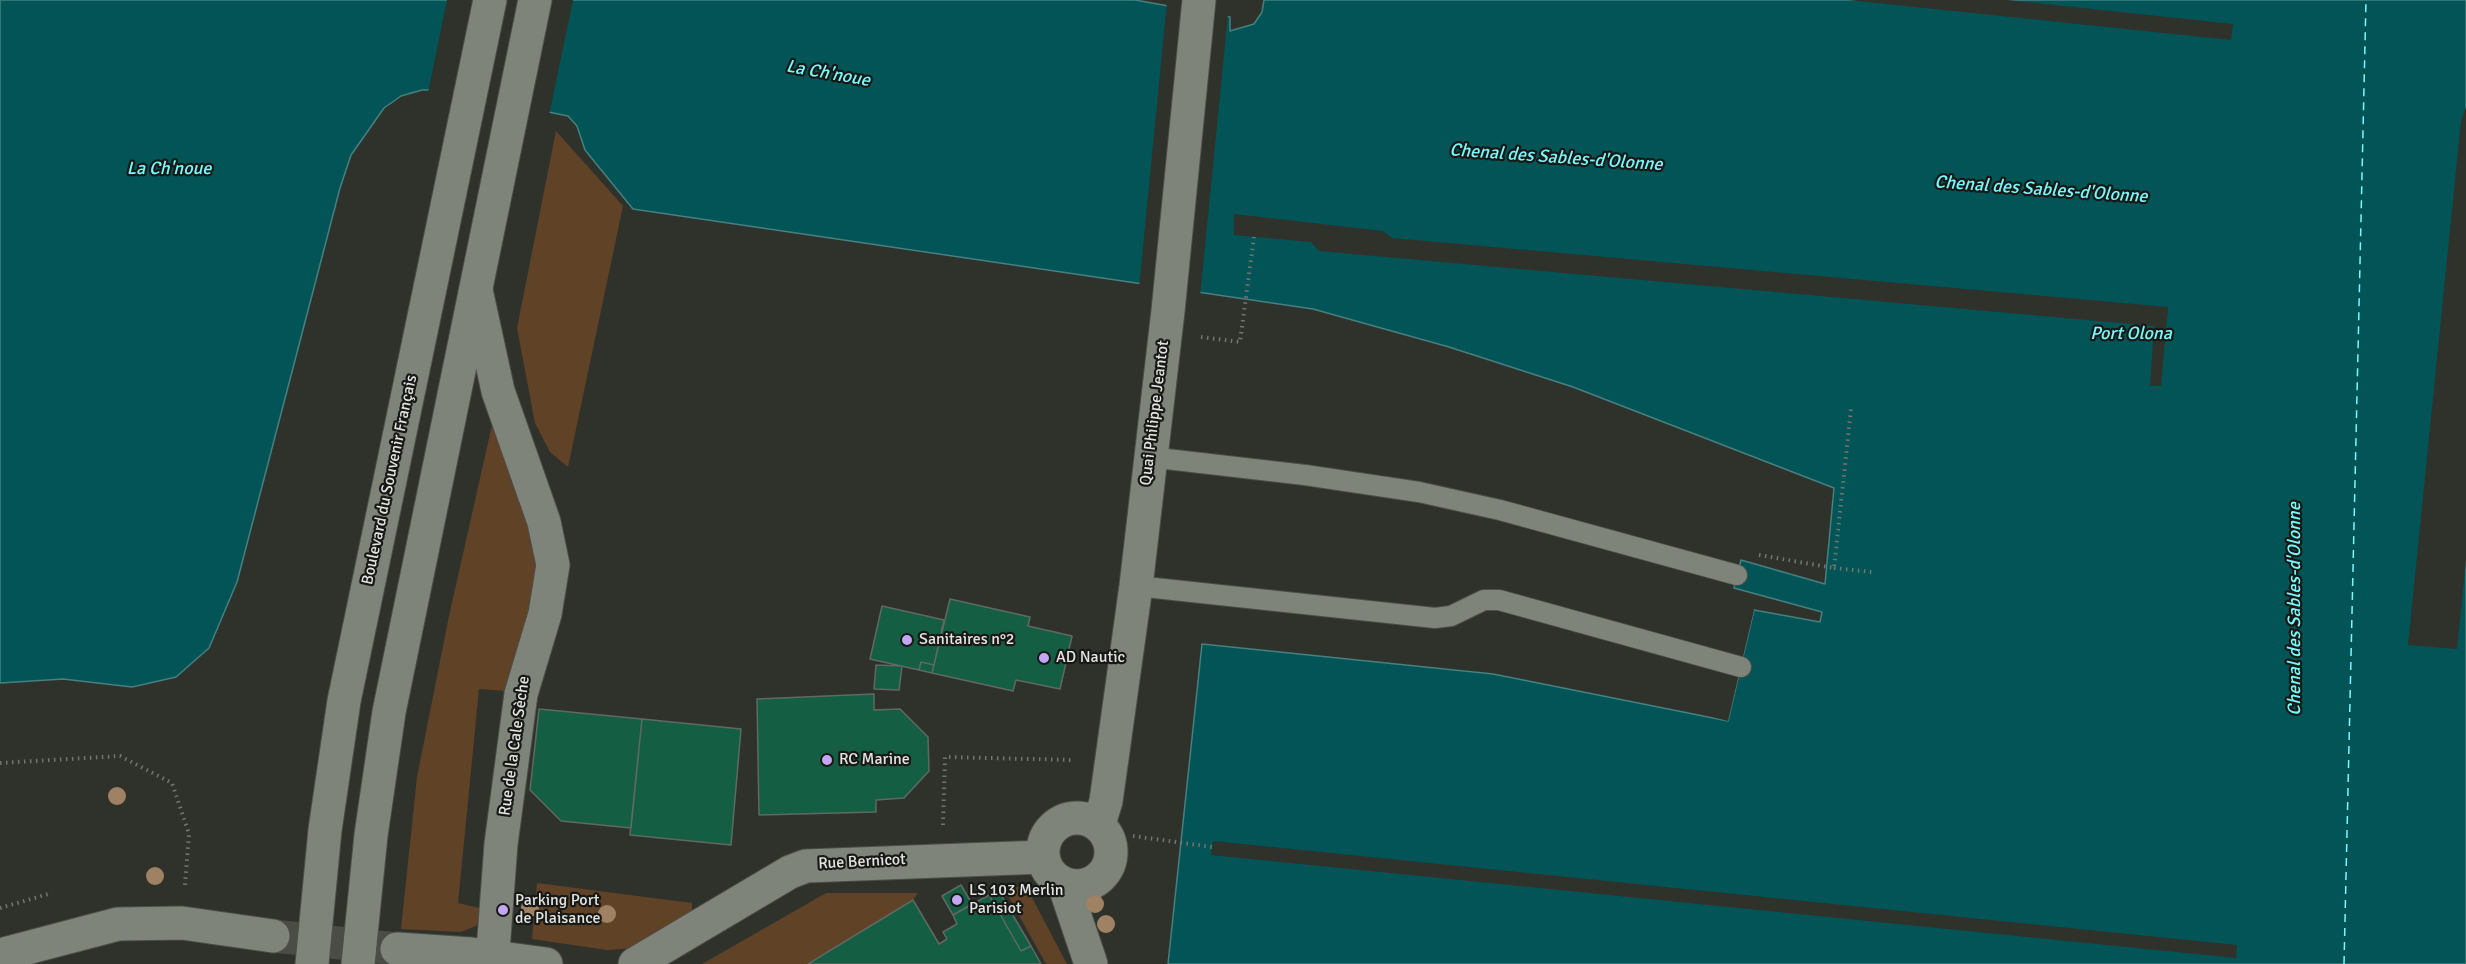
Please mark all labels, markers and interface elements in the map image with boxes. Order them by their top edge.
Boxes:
water label: La Ch'noue [784,56,872,92]
water label: Chenal des Sables-d'Olonne [1449,140,1663,176]
water label: La Ch'noue [127,158,211,180]
water label: Chenal des Sables-d'Olonne [1934,172,2148,208]
water label: Port Olona [2090,323,2172,345]
street label: Quai Philippe Jeantot [1137,339,1173,487]
street label: Boulevard du Souvenir Français [358,373,422,587]
water label: Chenal des Sables-d'Olonne [2284,502,2306,716]
place label: Sanitaires n°2 [919,630,1014,650]
marker: Sanitaires n°2 [900,633,914,647]
place label: AD Nautic [1056,648,1125,668]
marker: AD Nautic [1037,651,1051,665]
street label: Rue de la Cale Sèche [496,675,534,817]
place label: RC Marine [839,750,910,770]
marker: RC Marine [820,753,834,767]
street label: Rue Bernicot [818,850,906,874]
place label: LS 103 Merlin Parisiot [969,881,1064,919]
place label: Parking Port de Plaisance [515,891,601,929]
marker: LS 103 Merlin Parisiot [950,893,964,907]
marker: Parking Port de Plaisance [496,903,510,917]

